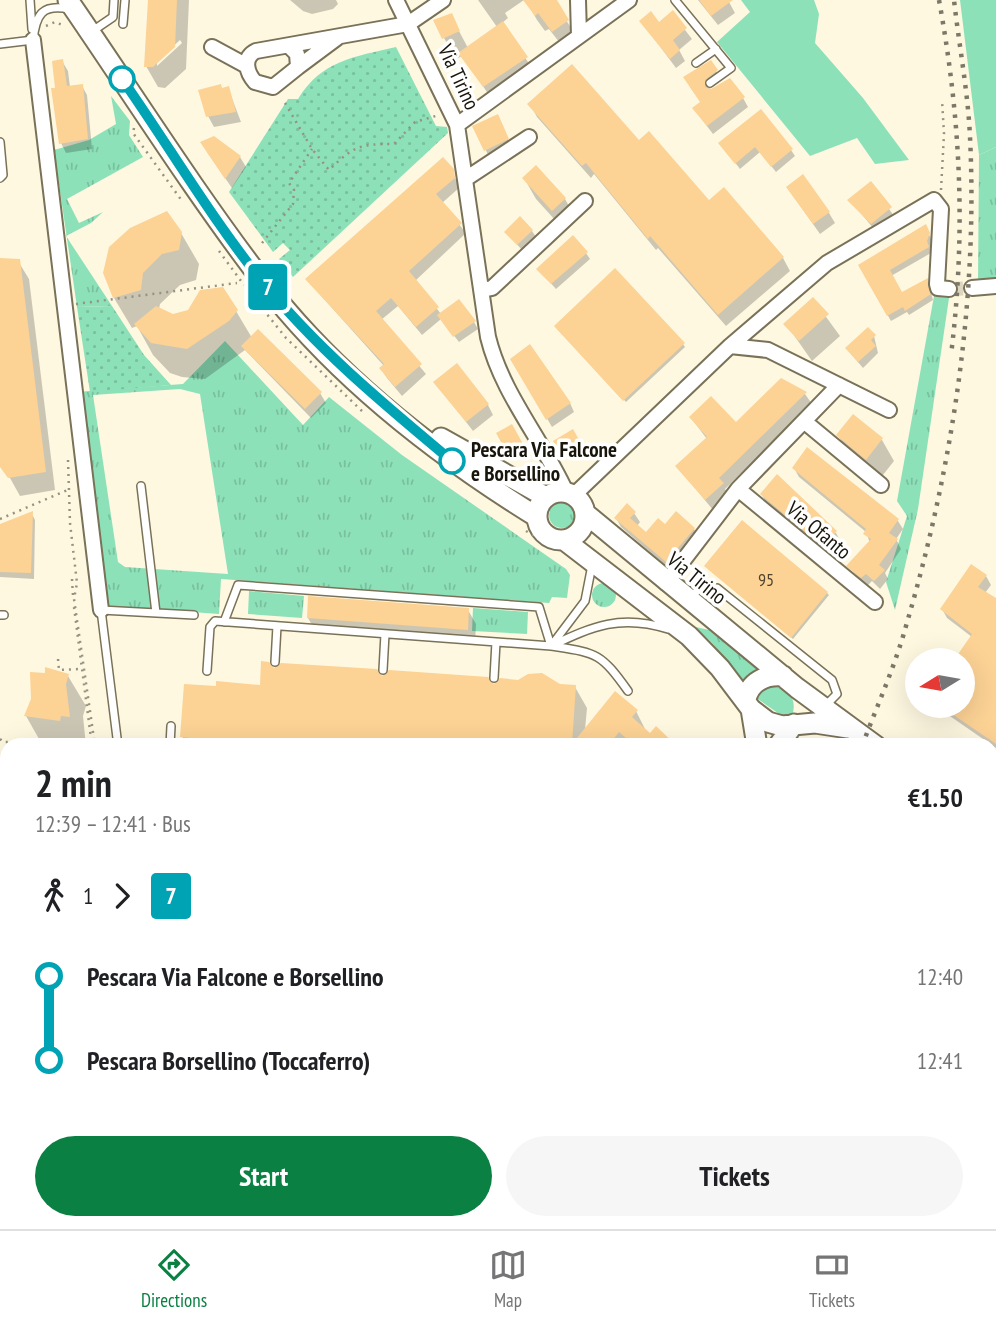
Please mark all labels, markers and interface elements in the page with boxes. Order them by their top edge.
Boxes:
street label: Via Tirino [432,39,486,114]
unlabelled marker [109,66,135,92]
line badge: 7 [245,264,291,310]
text: 7 [262,271,274,302]
place label: Pescara Via Falcone e Borsellino [471,436,617,487]
marker: Pescara Via Falcone e Borsellino [439,448,465,474]
street label: Via Ofanto [780,494,857,565]
street label: Via Tirino [661,545,732,610]
house number: 95 [758,568,774,591]
north arrow [905,648,975,718]
map controls [905,648,975,718]
text: 2 min [35,758,112,807]
text: €1.50 [908,781,963,814]
text: 12:39 – 12:41 · Bus [35,809,191,838]
icon: walk [35,877,73,915]
icon: forward [103,877,141,915]
text: 7 [165,880,177,911]
text: 1 [83,881,93,910]
text: Pescara Via Falcone e Borsellino [87,960,383,993]
text: 12:40 [917,962,963,991]
text: Pescara Borsellino (Toccaferro) [87,1044,370,1077]
text: 12:41 [917,1046,963,1075]
button: Start [35,1136,492,1216]
button: Tickets [506,1136,963,1216]
tab: Directions [141,1246,207,1312]
tab: Map [489,1246,527,1312]
tab: Tickets [809,1246,855,1312]

